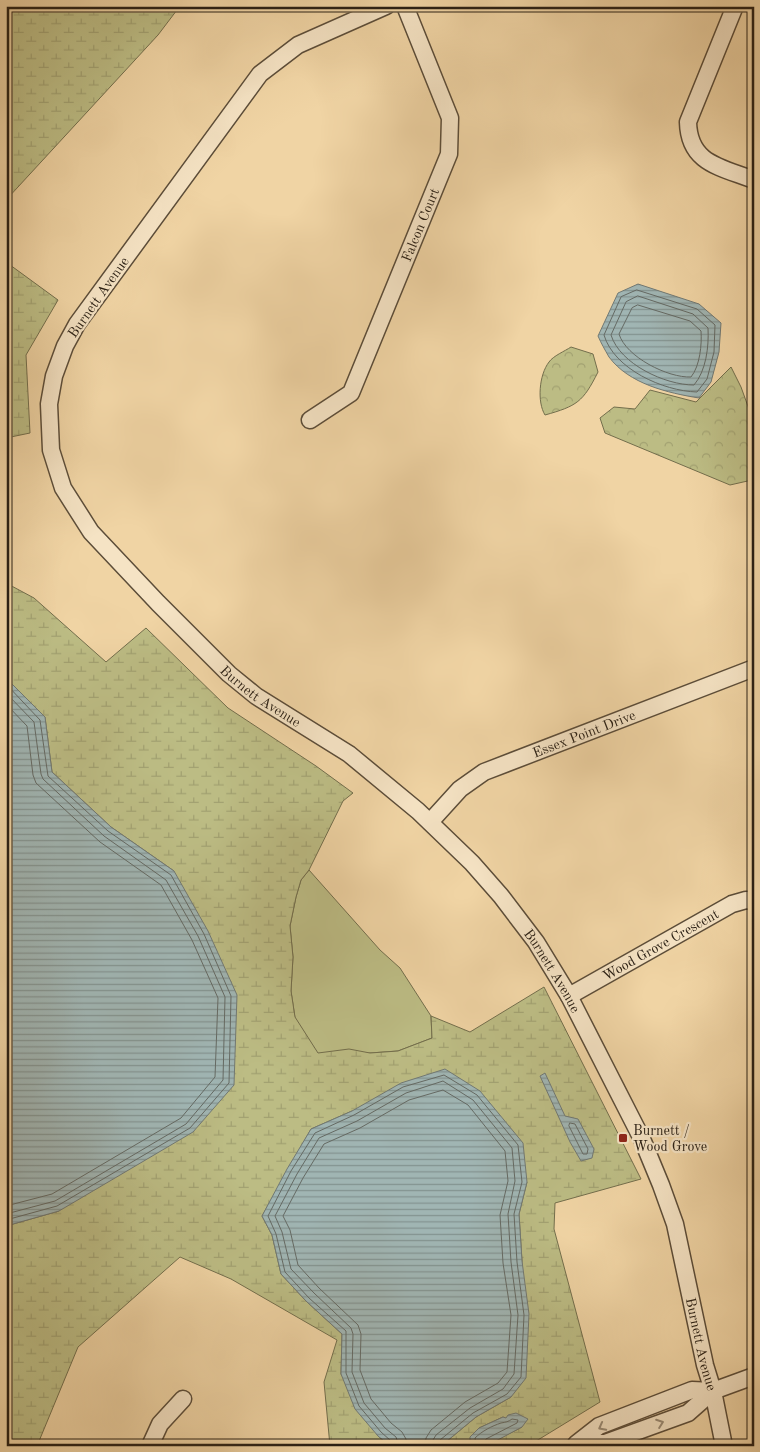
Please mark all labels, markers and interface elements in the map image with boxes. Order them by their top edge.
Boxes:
street label: Falcon Court [400,186,442,264]
street label: Burnett Avenue [66,255,132,341]
street label: Burnett Avenue [217,663,303,730]
street label: Essex Point Drive [531,708,638,761]
street label: Wood Grove Crescent [601,907,721,983]
street label: Burnett Avenue [521,927,582,1015]
place label: Burnett / Wood Grove [633,1124,707,1154]
marker: Burnett / Wood Grove [617,1132,629,1144]
street label: Burnett Avenue [683,1296,718,1393]
one-way arrow [655,1419,663,1429]
one-way arrow [598,1420,607,1430]

